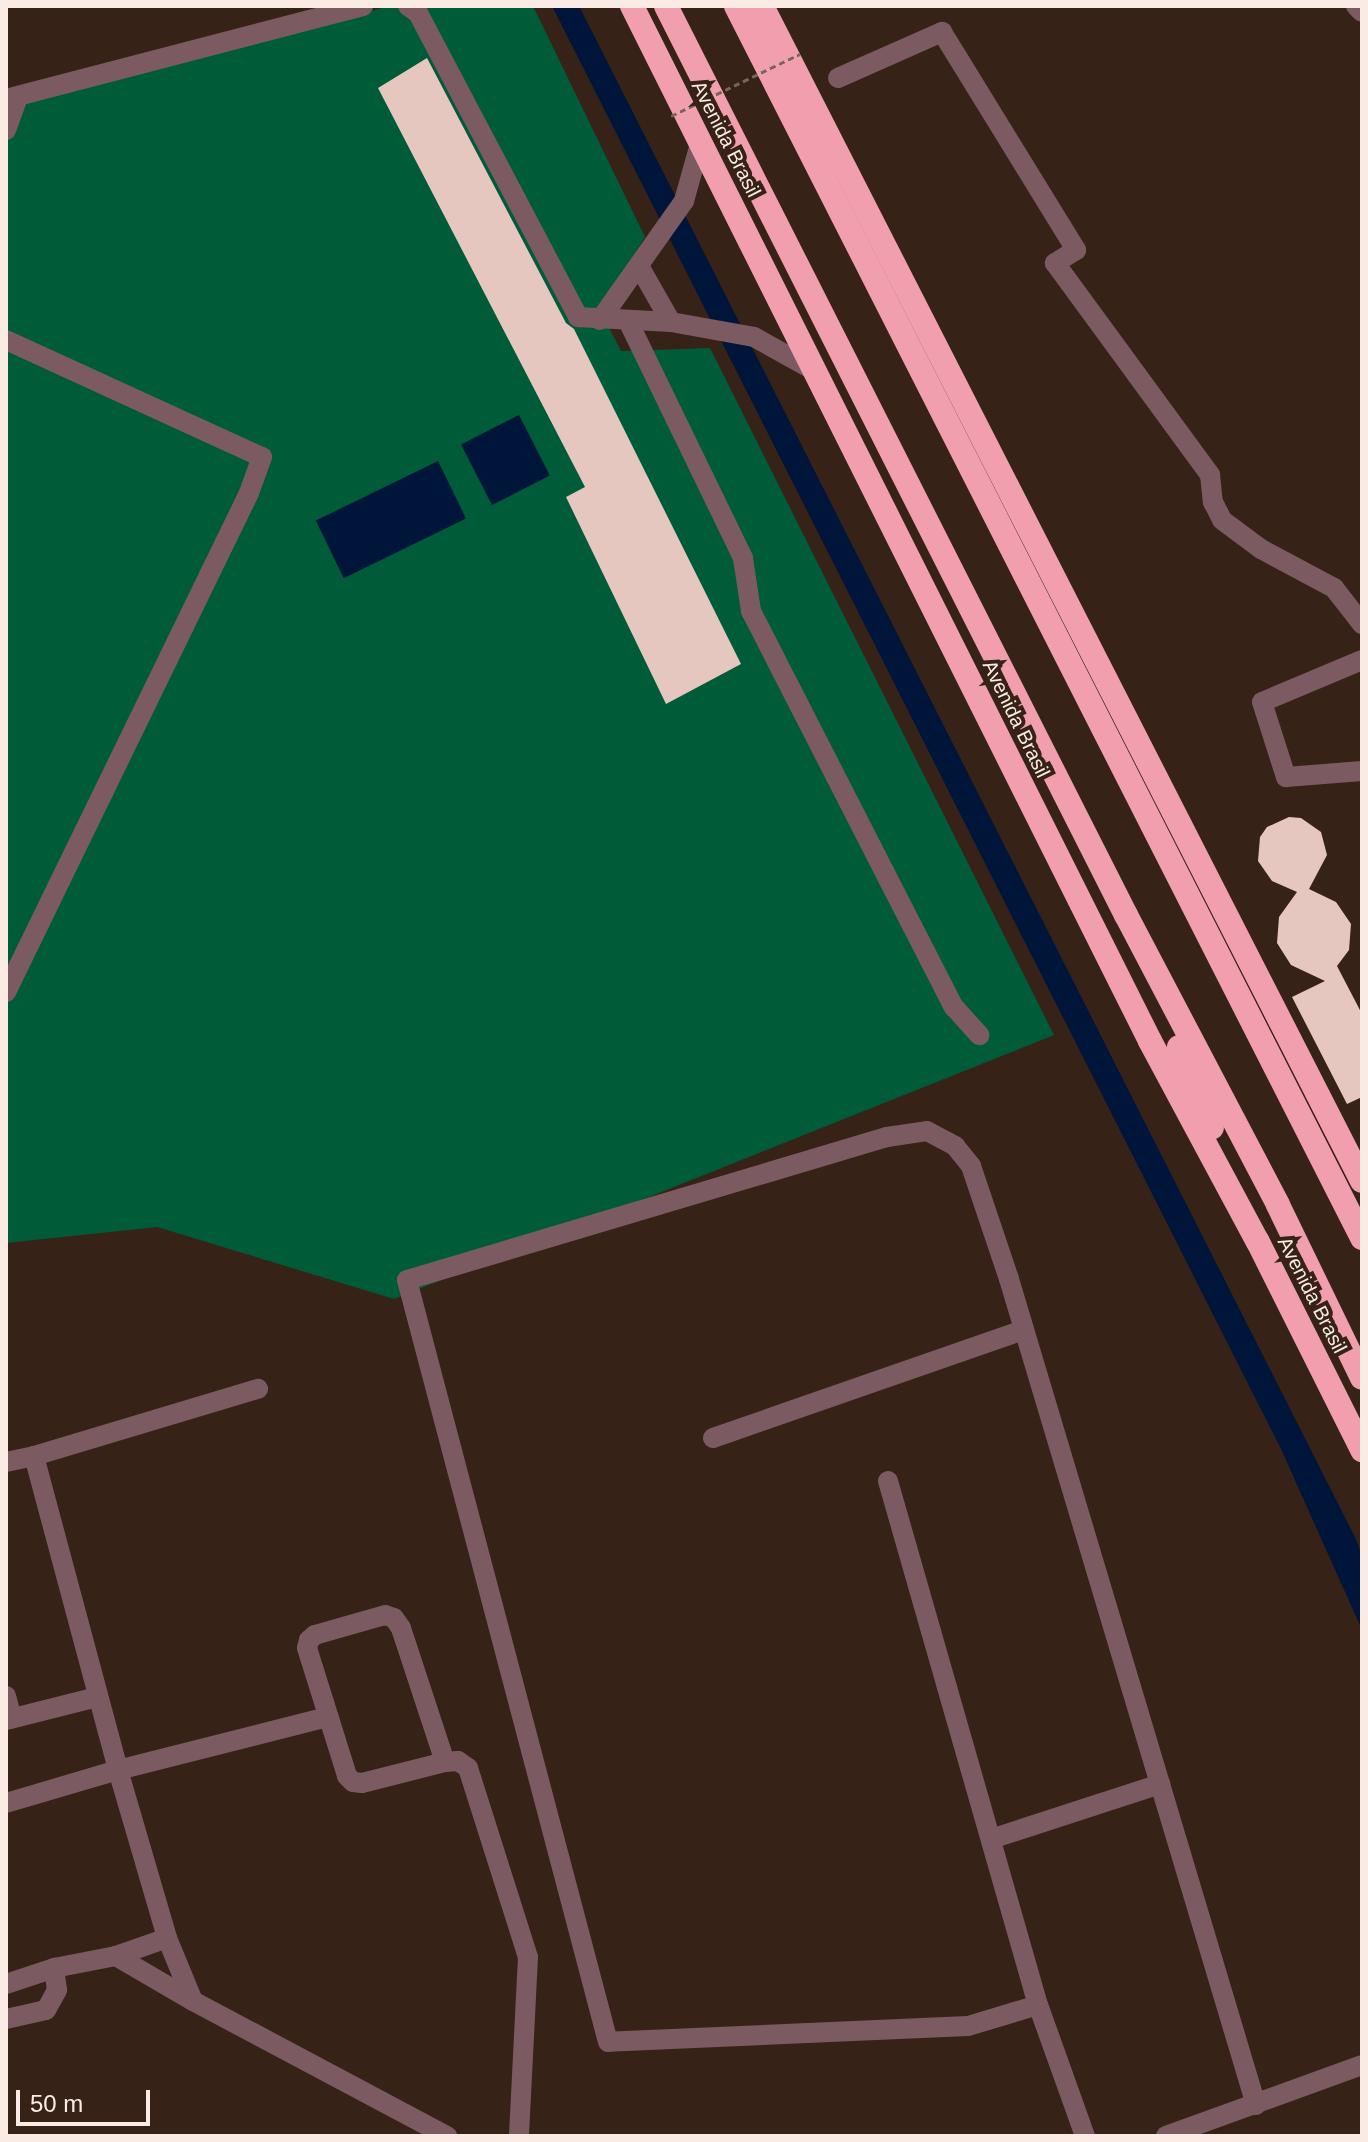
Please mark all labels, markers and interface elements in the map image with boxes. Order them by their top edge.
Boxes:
street label: Avenida Brasil [686,77,766,201]
street label: Avenida Brasil [977,656,1055,782]
street label: Avenida Brasil [1272,1233,1352,1357]
scale bar [20,2074,154,2124]
text: 50 m [30,2090,83,2117]

